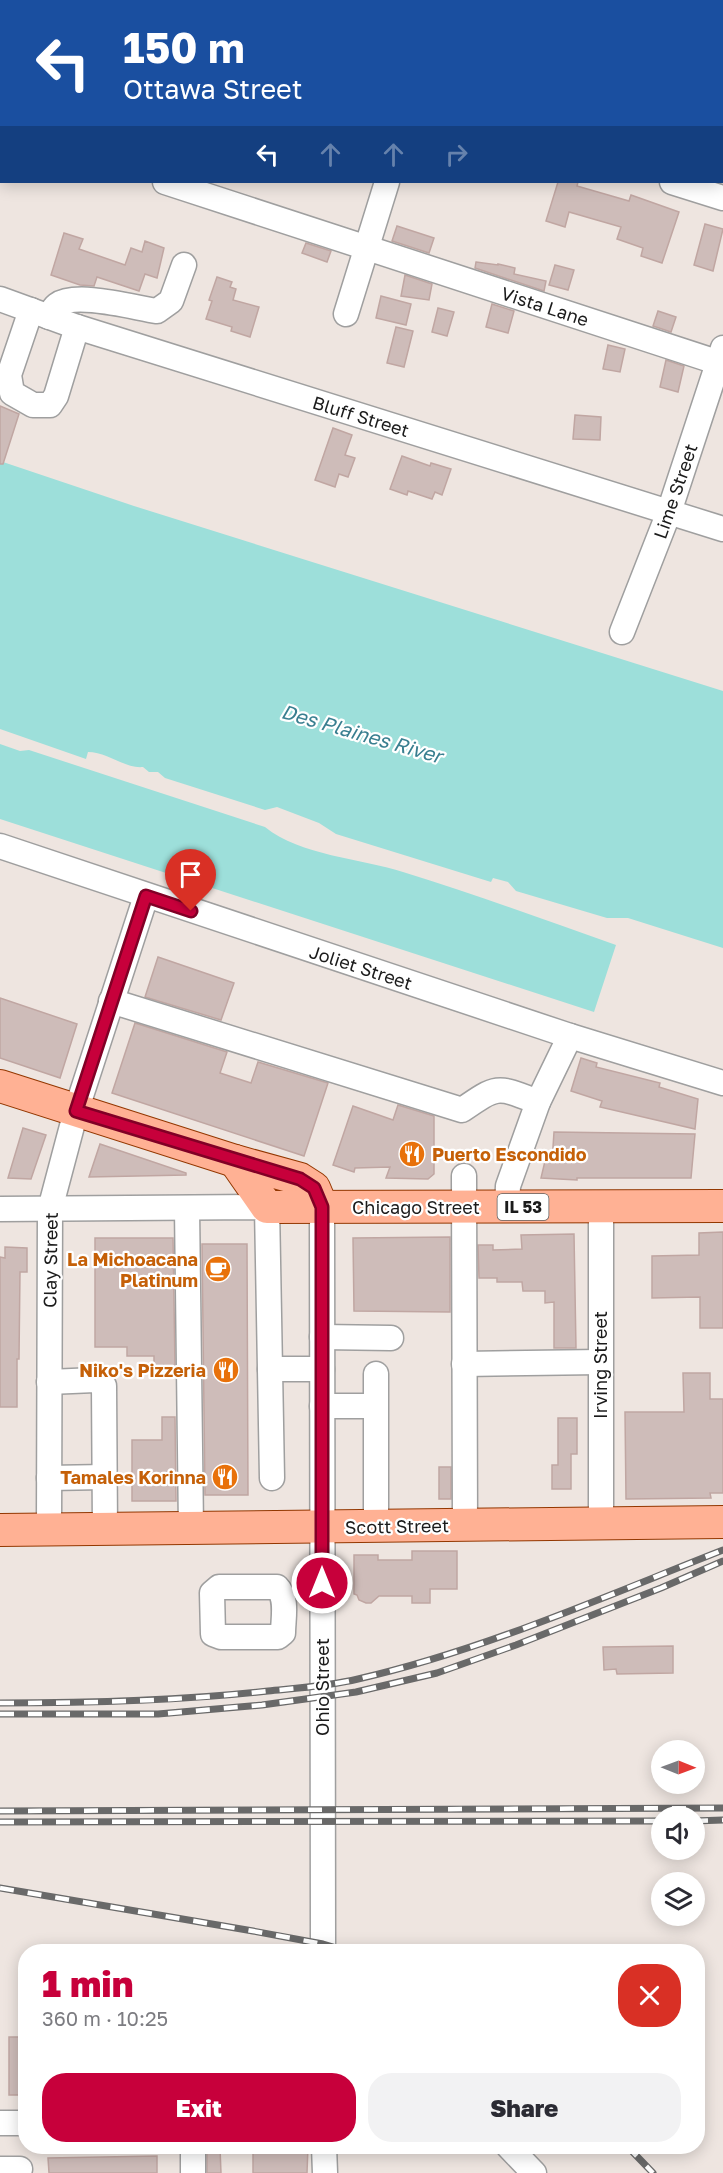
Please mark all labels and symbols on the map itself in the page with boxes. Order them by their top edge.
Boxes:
street label: Vista Lane [499,282,591,330]
street label: Bluff Street [310,391,412,441]
street label: Lime Street [648,441,702,541]
water label: Des Plaines River [279,699,448,768]
pin [165,849,216,911]
street label: Joliet Street [307,940,415,994]
restaurant icon: Puerto Escondido [397,1139,427,1169]
place label: Puerto Escondido [432,1143,587,1165]
road number: IL 53 [498,1194,548,1220]
street label: Chicago Street [352,1196,480,1218]
street label: Clay Street [38,1212,62,1308]
place label: La Michoacana Platinum [67,1248,198,1291]
cafe icon: La Michoacana Platinum [203,1254,233,1284]
street label: Irving Street [589,1311,611,1419]
restaurant icon: Niko's Pizzeria [211,1355,241,1385]
place label: Niko's Pizzeria [79,1359,206,1381]
restaurant icon: Tamales Korinna [210,1462,240,1492]
place label: Tamales Korinna [60,1466,206,1488]
street label: Scott Street [345,1514,449,1538]
position arrow [290,1551,354,1615]
street label: Ohio Street [311,1638,333,1736]
north arrow [651,1740,705,1794]

